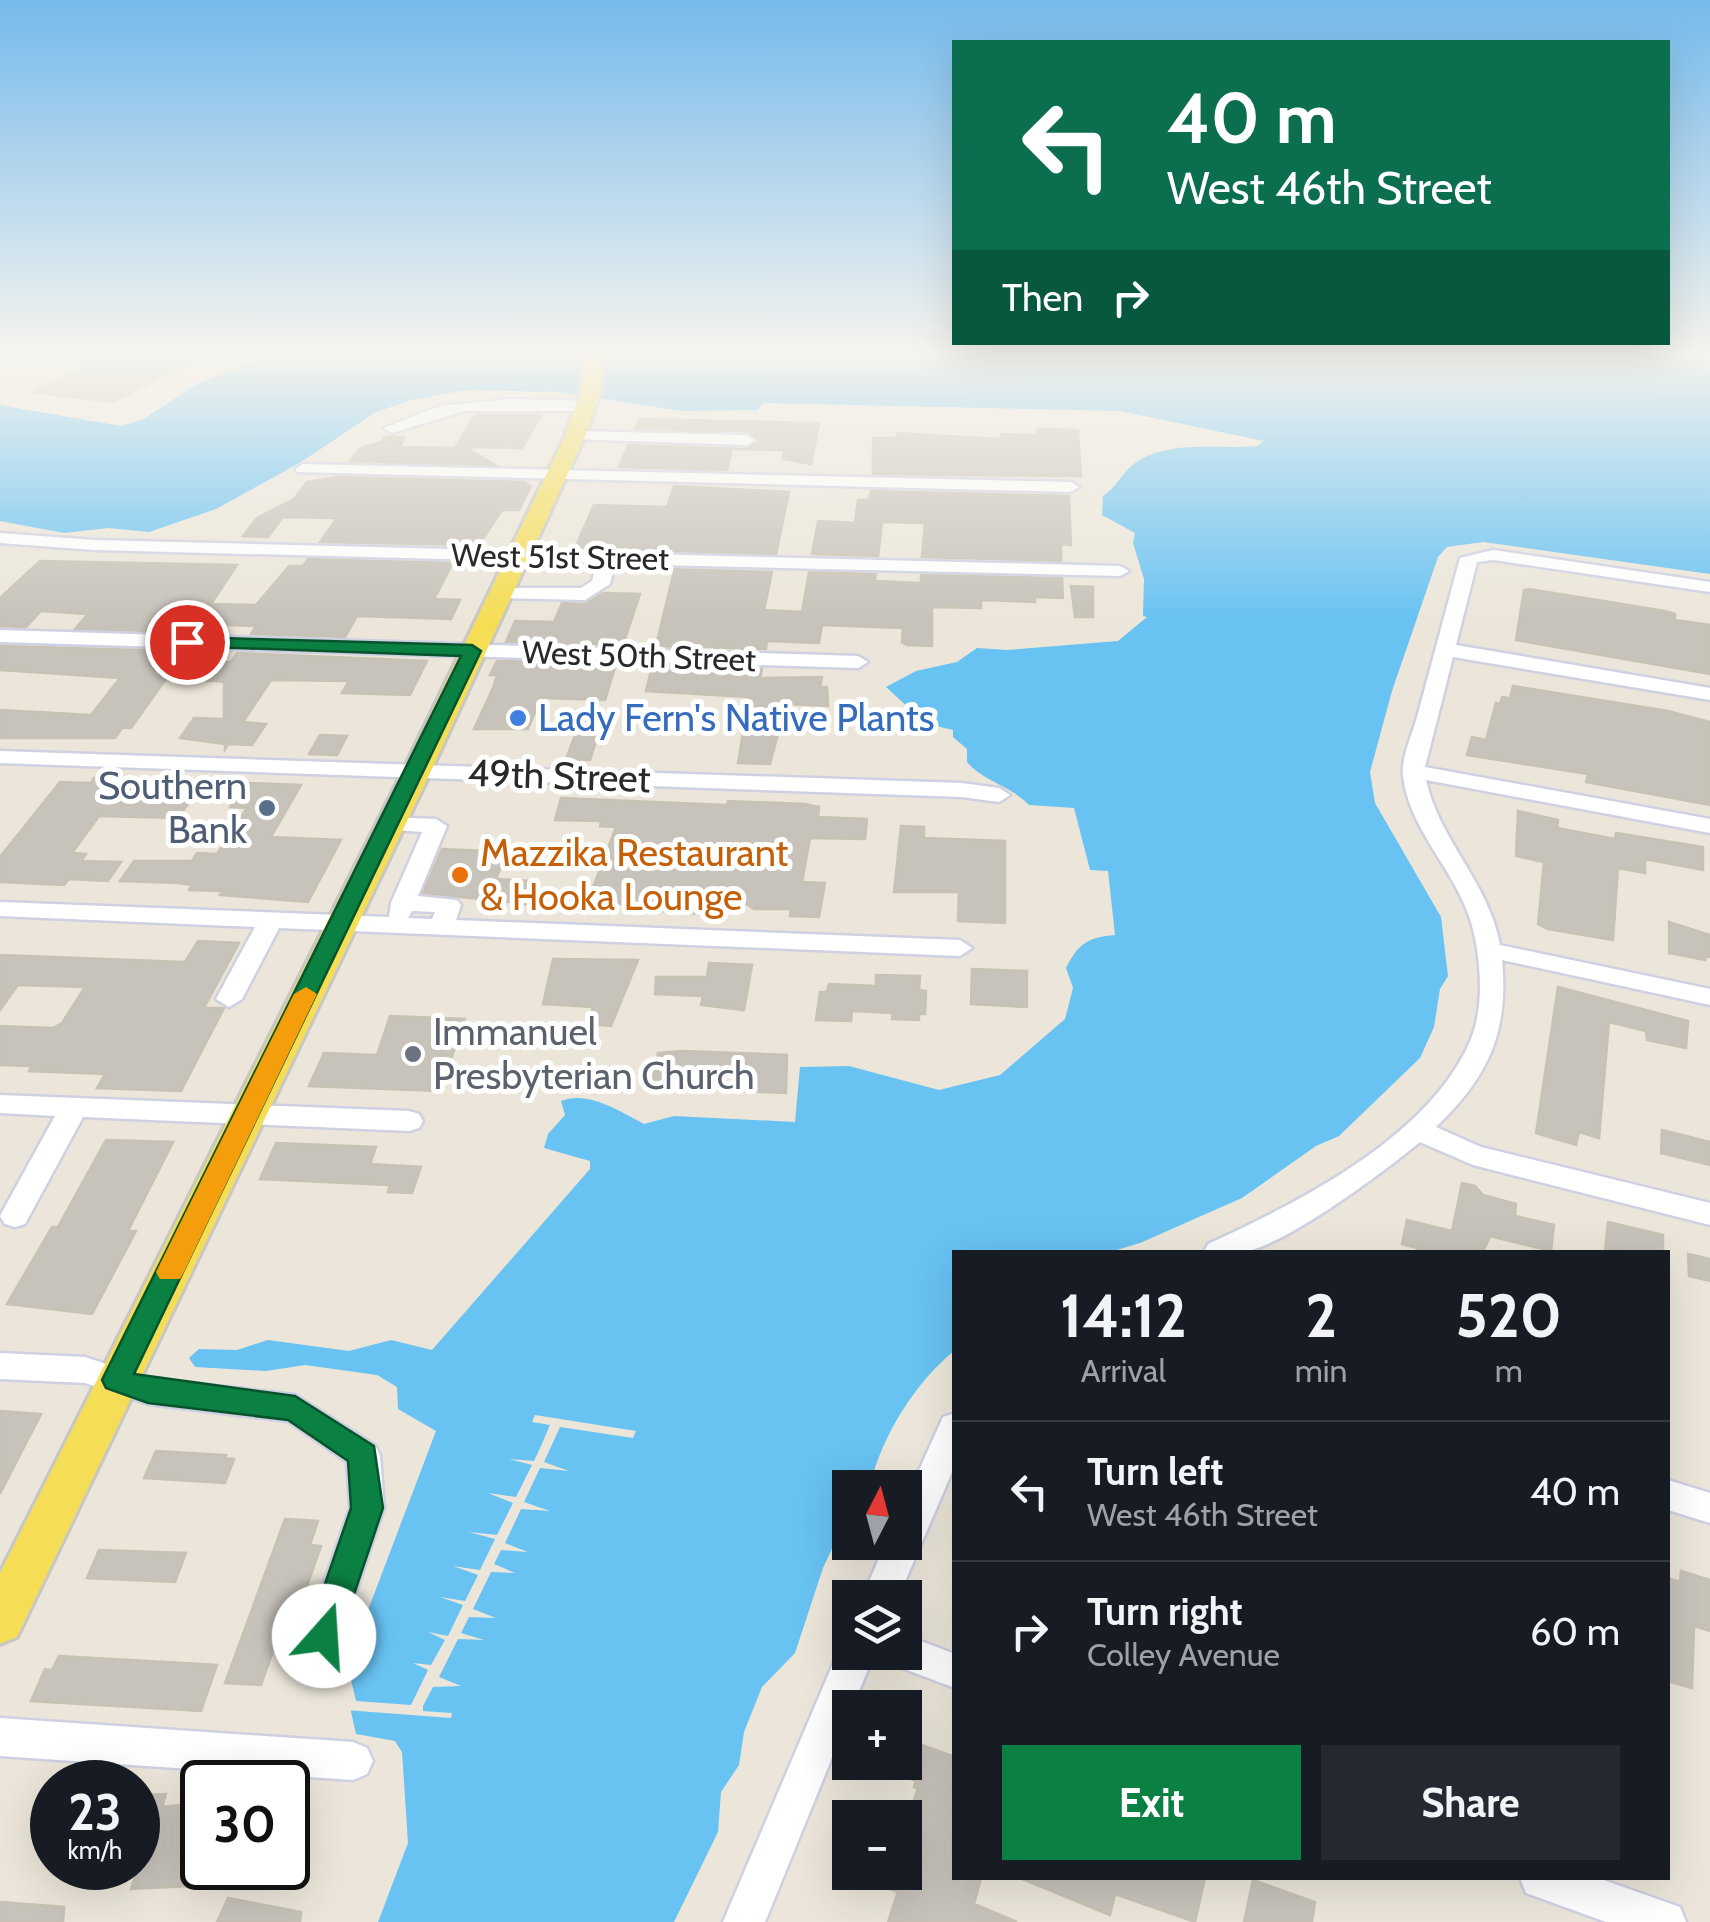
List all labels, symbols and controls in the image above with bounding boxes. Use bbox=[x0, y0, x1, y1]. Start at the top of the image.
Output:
text: 40 m bbox=[1167, 75, 1336, 161]
icon: left bbox=[1002, 80, 1132, 210]
text: West 46th Street bbox=[1167, 161, 1492, 215]
icon: right bbox=[1103, 270, 1158, 325]
text: Then bbox=[1002, 274, 1083, 321]
street label: West 51st Street bbox=[451, 535, 669, 578]
pin bbox=[145, 600, 230, 685]
icon: arrive bbox=[160, 615, 215, 670]
street label: West 50th Street bbox=[521, 632, 757, 679]
place label: Lady Fern's Native Plants bbox=[538, 694, 934, 741]
marker: Lady Fern's Native Plants bbox=[507, 707, 529, 729]
street label: 49th Street bbox=[467, 749, 652, 802]
place label: Southern Bank bbox=[98, 762, 247, 853]
marker: Southern Bank bbox=[256, 797, 278, 819]
place label: Mazzika Restaurant & Hooka Lounge bbox=[480, 829, 789, 920]
marker: Mazzika Restaurant & Hooka Lounge bbox=[449, 864, 471, 886]
place label: Immanuel Presbyterian Church bbox=[433, 1008, 754, 1099]
marker: Immanuel Presbyterian Church bbox=[402, 1043, 424, 1065]
text: 14:12 bbox=[1060, 1279, 1187, 1352]
text: 2 bbox=[1305, 1279, 1337, 1352]
text: 520 bbox=[1456, 1279, 1562, 1352]
text: Arrival bbox=[1081, 1351, 1166, 1390]
text: min bbox=[1295, 1351, 1348, 1390]
text: m bbox=[1495, 1351, 1523, 1390]
text: Turn left bbox=[1087, 1448, 1223, 1495]
icon: left bbox=[1002, 1464, 1057, 1519]
text: 40 m bbox=[1530, 1468, 1620, 1515]
north arrow bbox=[832, 1470, 922, 1560]
map controls bbox=[832, 1470, 922, 1890]
text: West 46th Street bbox=[1087, 1495, 1318, 1534]
button: layers bbox=[832, 1580, 922, 1670]
position arrow bbox=[272, 1584, 376, 1688]
text: Turn right bbox=[1087, 1588, 1243, 1635]
icon: right bbox=[1002, 1604, 1057, 1659]
text: 60 m bbox=[1530, 1608, 1620, 1655]
text: Colley Avenue bbox=[1087, 1635, 1280, 1674]
button: + bbox=[832, 1690, 922, 1780]
button: Exit bbox=[1002, 1745, 1301, 1860]
button: Share bbox=[1321, 1745, 1620, 1860]
speed limit sign: 30 bbox=[180, 1760, 310, 1890]
text: 23 bbox=[68, 1782, 122, 1843]
button: − bbox=[832, 1800, 922, 1890]
text: km/h bbox=[68, 1835, 122, 1865]

